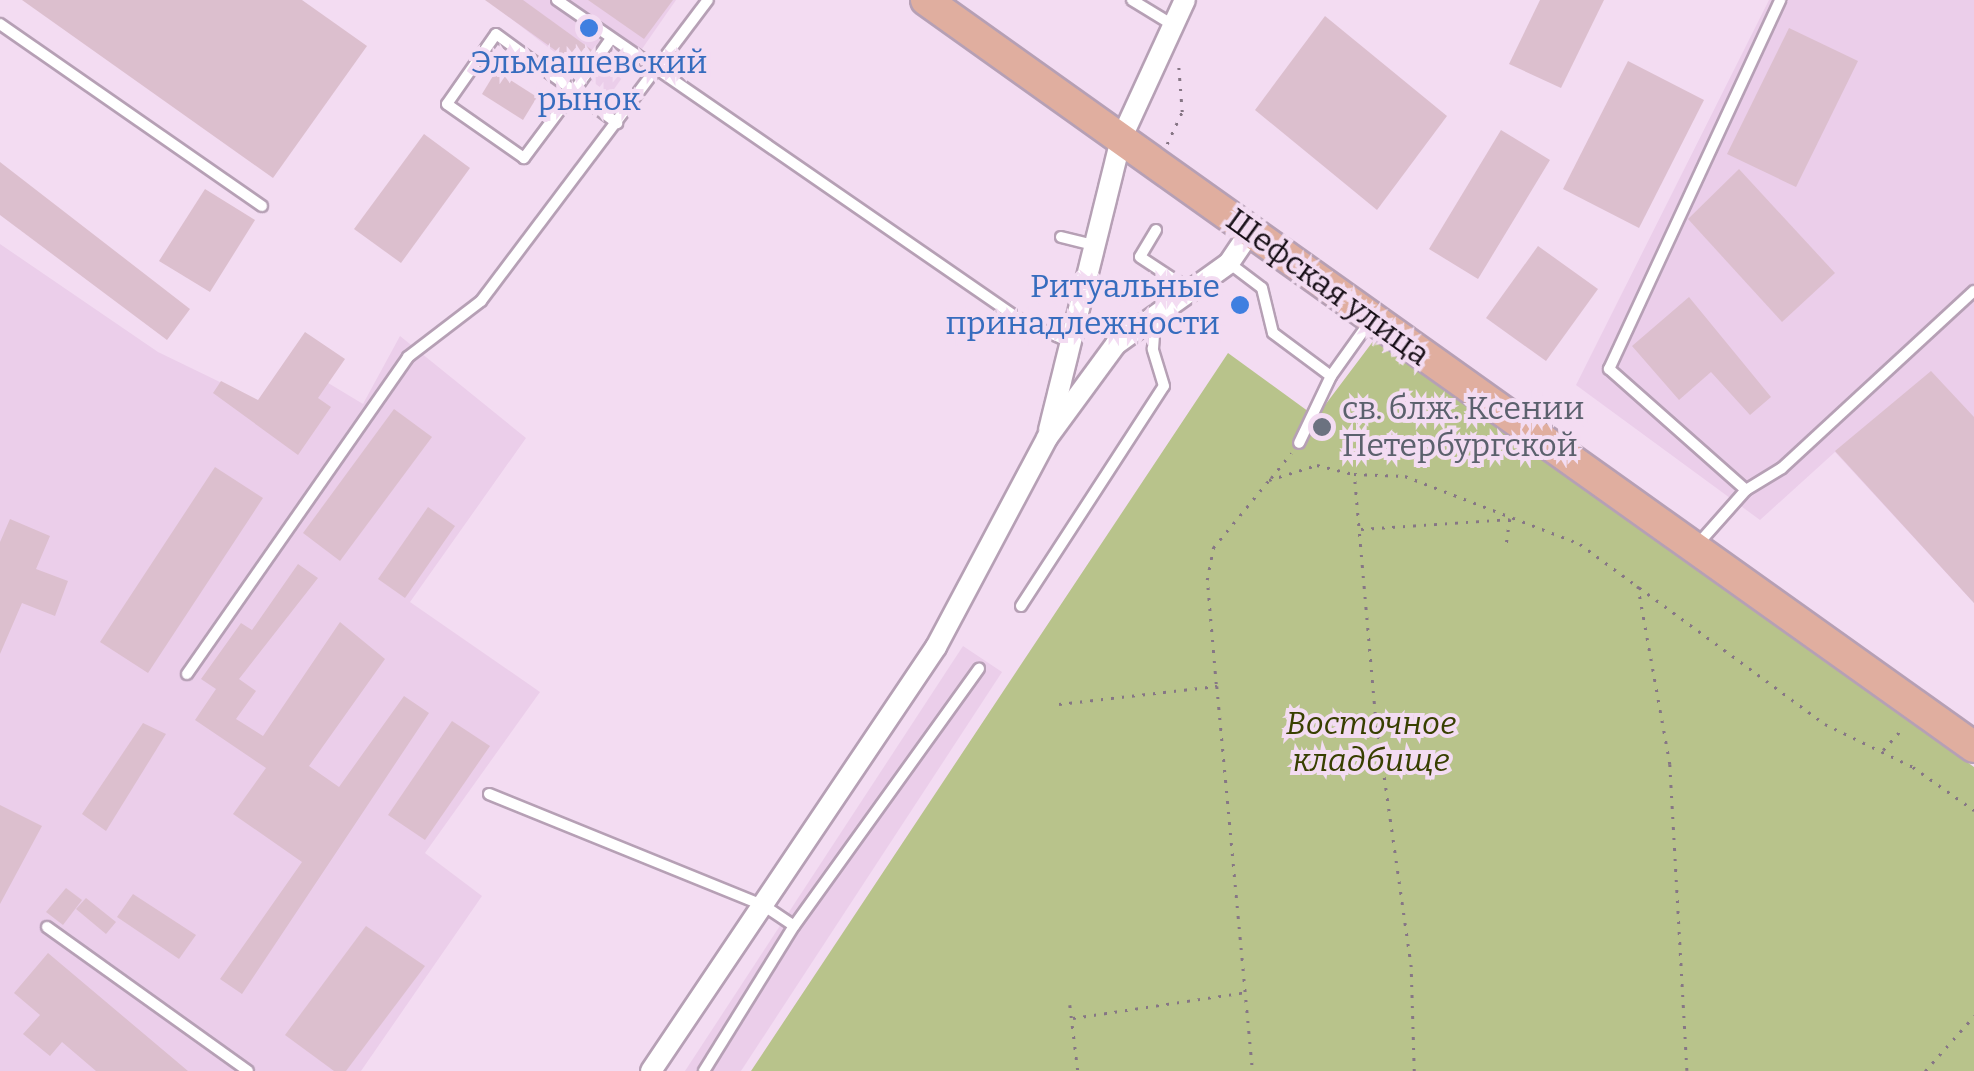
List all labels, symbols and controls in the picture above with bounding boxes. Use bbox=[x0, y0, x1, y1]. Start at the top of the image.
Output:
marker: Эльмашевский рынок bbox=[578, 17, 600, 39]
place label: Эльмашевский рынок bbox=[470, 44, 708, 119]
street label: Шефская улица bbox=[1219, 200, 1437, 374]
place label: Ритуальные принадлежности bbox=[946, 268, 1220, 343]
marker: Ритуальные принадлежности bbox=[1229, 294, 1251, 316]
place label: св. блж. Ксении Петербургской bbox=[1342, 390, 1584, 465]
marker: св. блж. Ксении Петербургской bbox=[1311, 416, 1333, 438]
park label: Восточное кладбище bbox=[1286, 705, 1456, 780]

